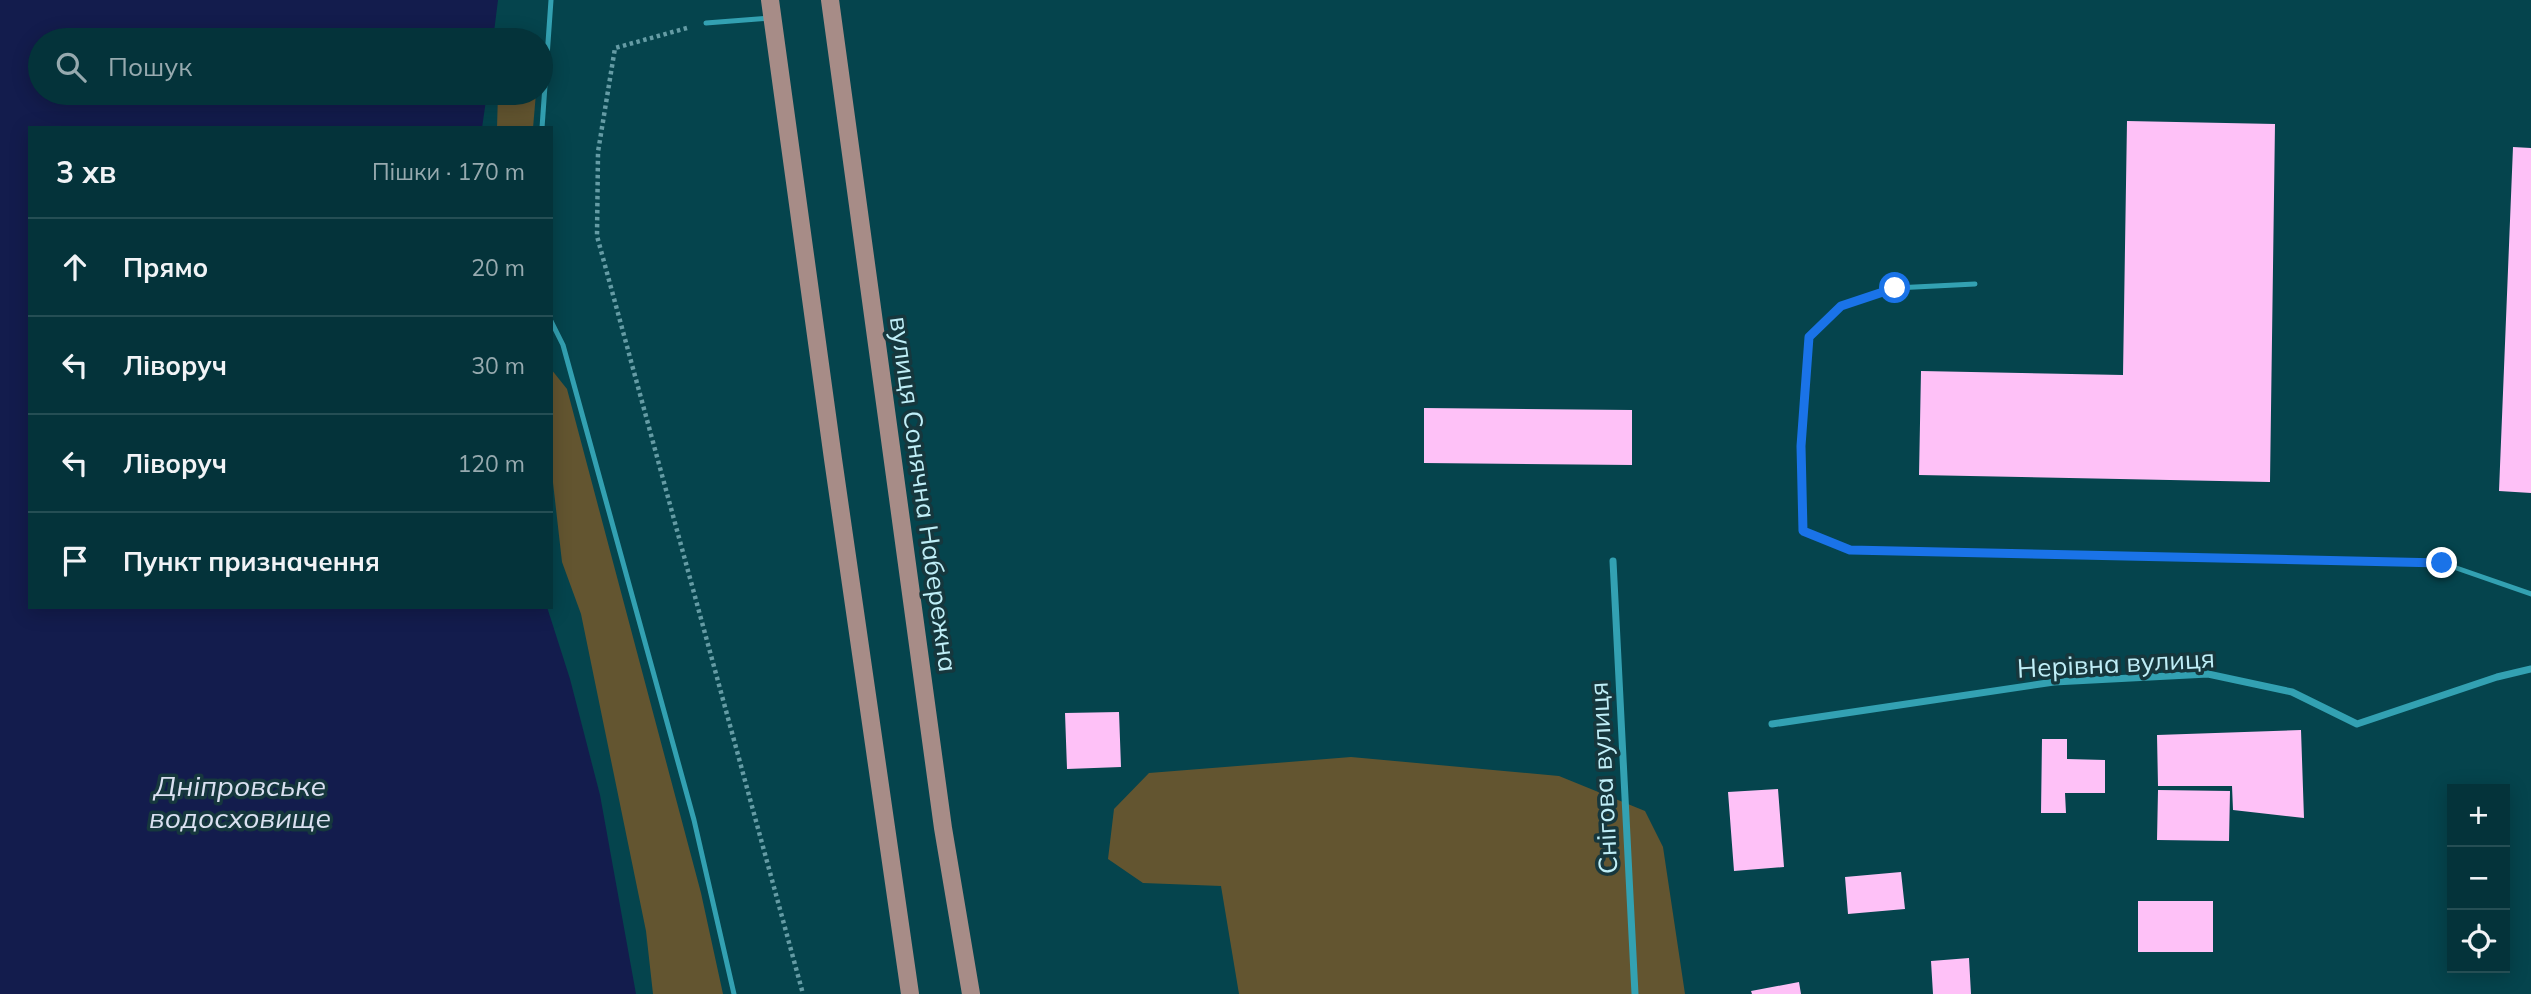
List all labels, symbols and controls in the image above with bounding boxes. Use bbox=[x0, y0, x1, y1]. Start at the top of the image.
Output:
search box bbox=[28, 28, 553, 105]
icon: search bbox=[52, 48, 90, 86]
text: Пошук bbox=[108, 50, 192, 83]
text: 3 хв bbox=[56, 153, 116, 191]
text: Пішки · 170 m bbox=[372, 157, 525, 186]
icon: ahead bbox=[56, 248, 94, 286]
text: Прямо bbox=[123, 251, 208, 284]
text: 20 m bbox=[471, 253, 525, 282]
route start bbox=[1879, 272, 1910, 303]
street label: вулиця Сонячна Набережна bbox=[883, 314, 965, 674]
icon: left bbox=[56, 346, 94, 384]
text: Ліворуч bbox=[123, 349, 227, 382]
text: 30 m bbox=[471, 351, 525, 380]
icon: left bbox=[56, 444, 94, 482]
text: Ліворуч bbox=[123, 447, 227, 480]
text: 120 m bbox=[457, 449, 525, 478]
icon: arrive bbox=[56, 542, 94, 580]
text: Пункт призначення bbox=[123, 545, 380, 578]
route end bbox=[2426, 547, 2457, 578]
street label: Нерівна вулиця bbox=[2016, 641, 2216, 685]
street label: Снігова вулиця bbox=[1581, 681, 1625, 875]
water label: Дніпровське водосховище bbox=[149, 768, 331, 835]
map controls bbox=[2447, 784, 2510, 973]
button: + bbox=[2447, 784, 2510, 847]
button: − bbox=[2447, 847, 2510, 910]
button: locate bbox=[2447, 910, 2510, 973]

